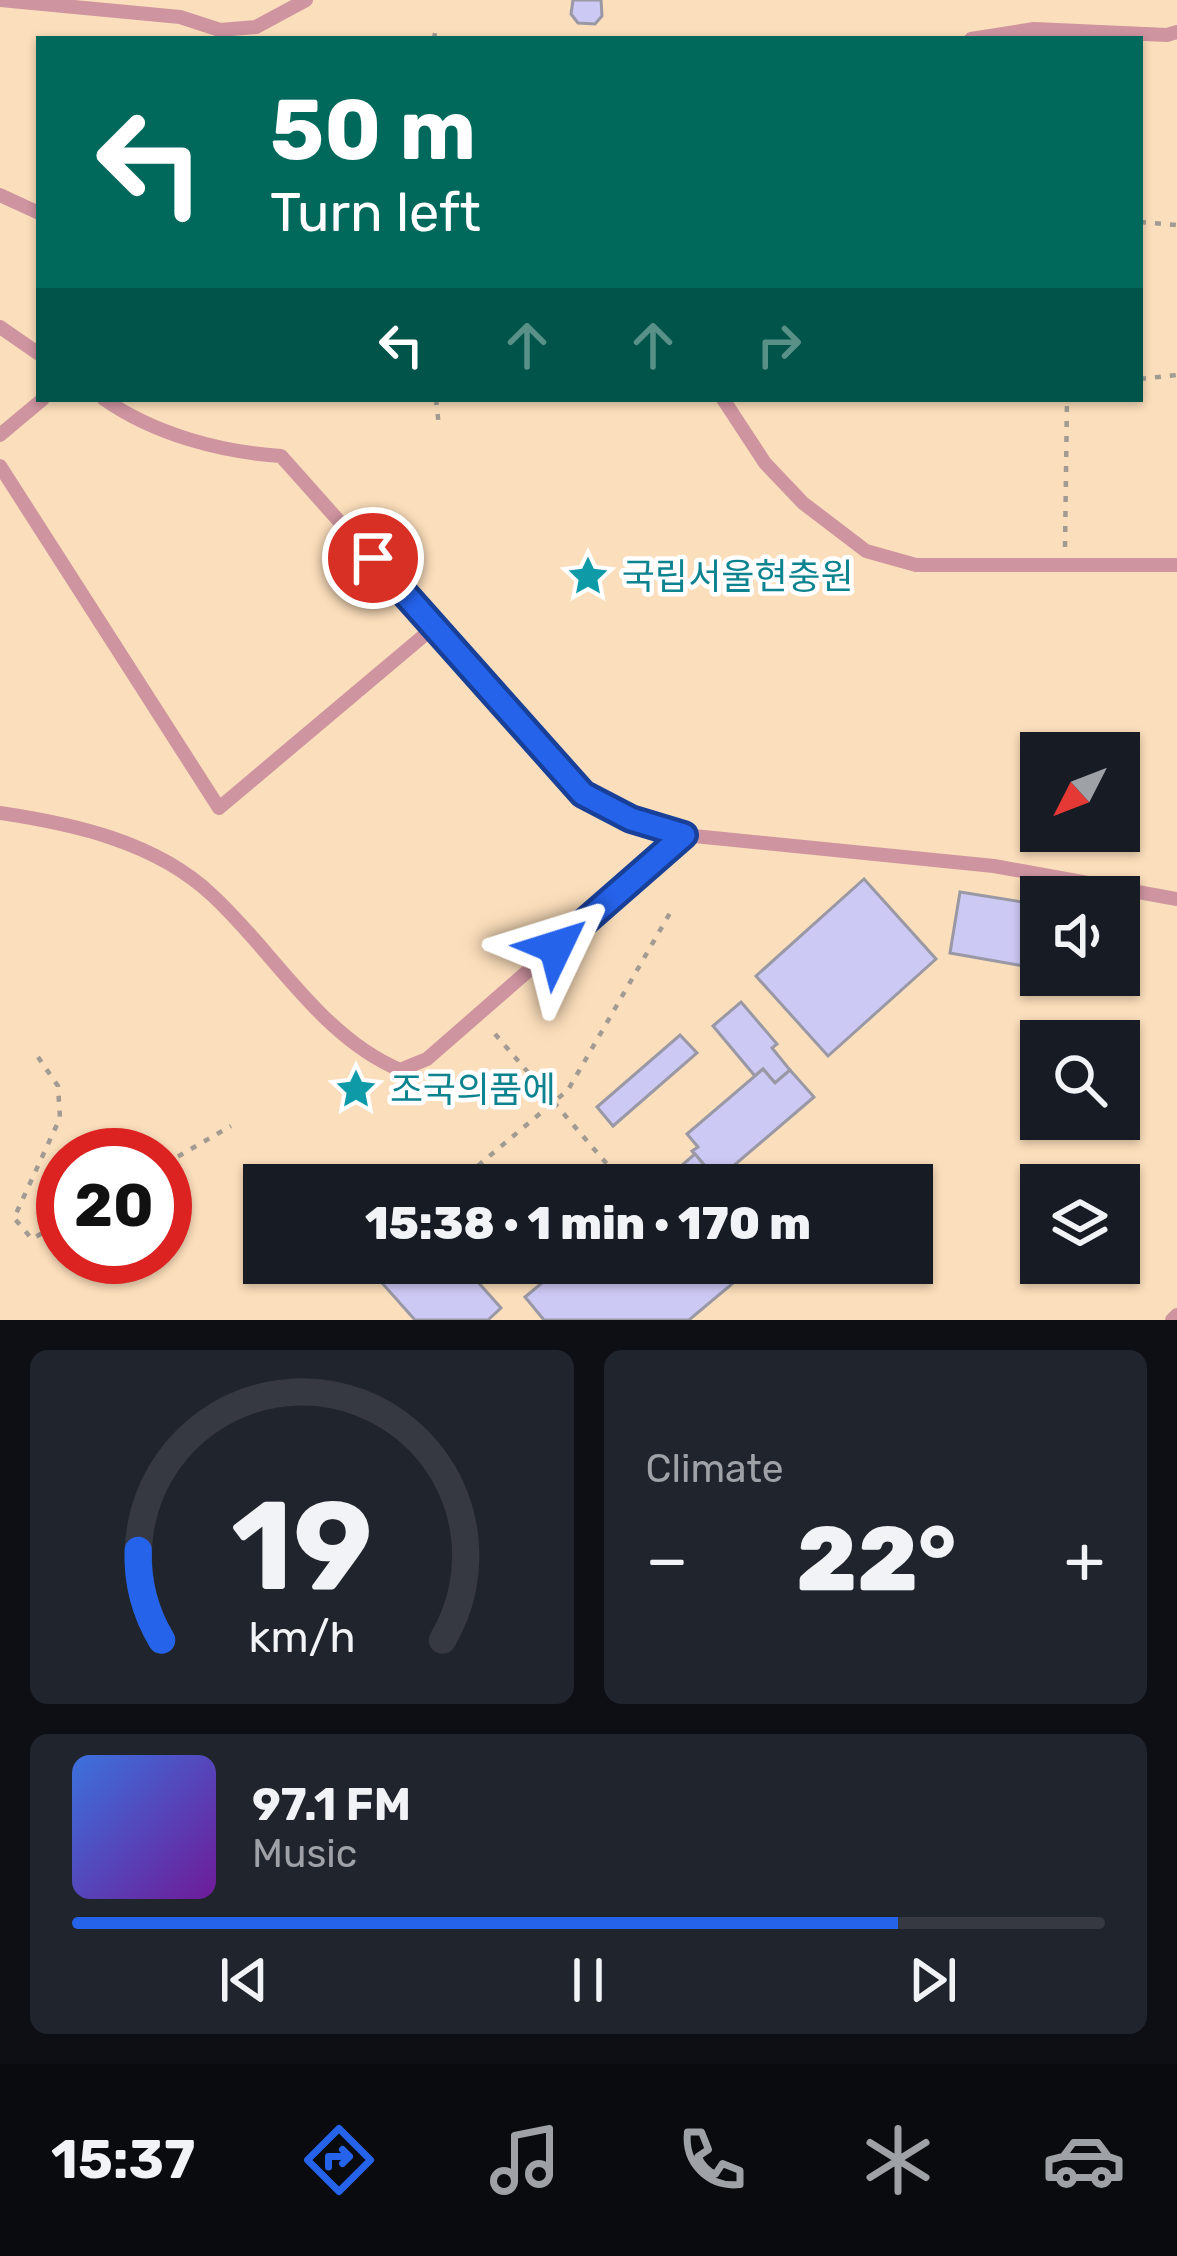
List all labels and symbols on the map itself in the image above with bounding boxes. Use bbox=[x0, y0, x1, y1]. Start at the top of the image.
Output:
pin bbox=[322, 507, 424, 609]
place icon: 국립서울현충원 bbox=[565, 553, 611, 599]
place label: 국립서울현충원 bbox=[622, 555, 854, 598]
north arrow bbox=[1020, 732, 1140, 852]
position arrow bbox=[493, 884, 619, 1010]
place icon: 조국의품에 bbox=[333, 1066, 379, 1112]
place label: 조국의품에 bbox=[390, 1068, 556, 1111]
speed limit sign: 20 bbox=[36, 1128, 192, 1284]

